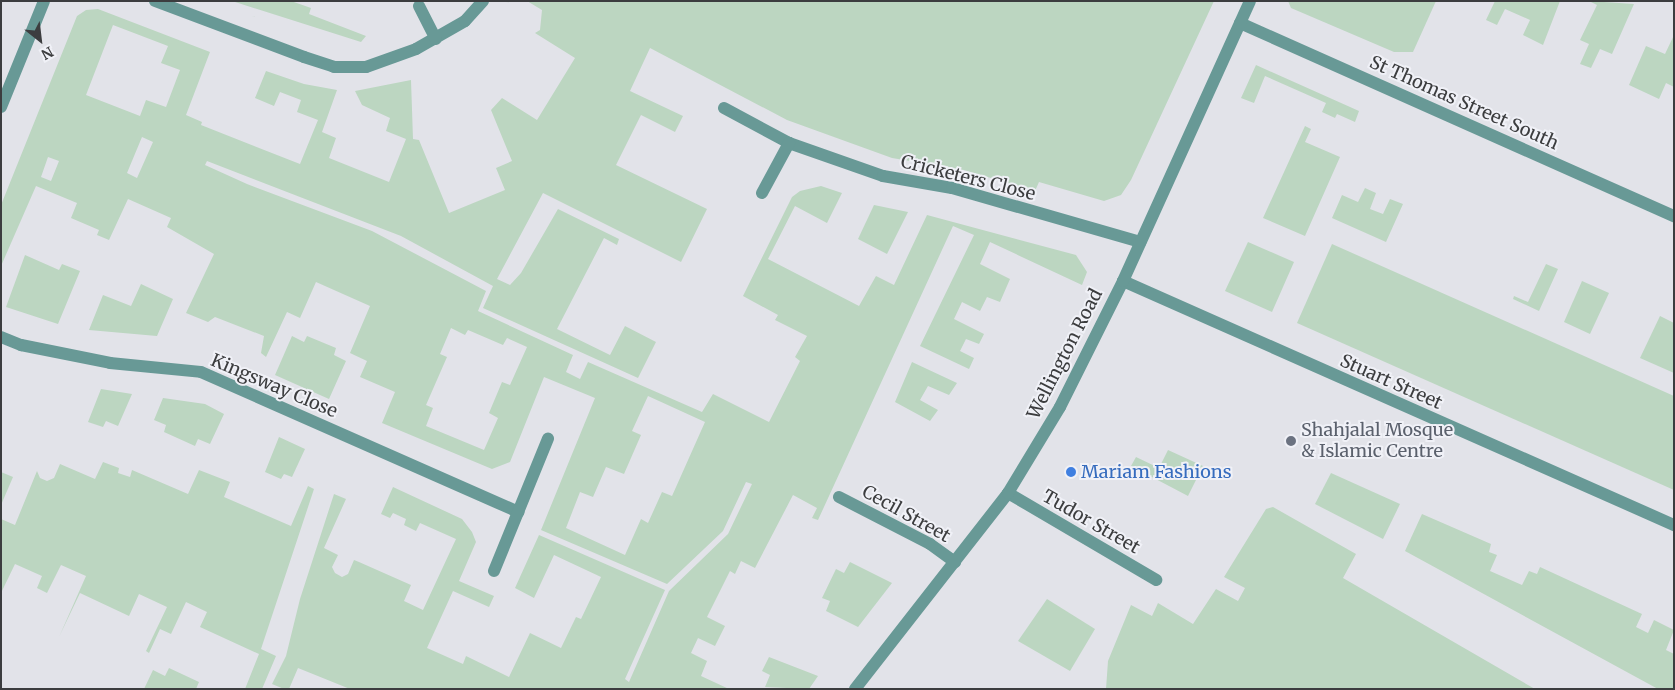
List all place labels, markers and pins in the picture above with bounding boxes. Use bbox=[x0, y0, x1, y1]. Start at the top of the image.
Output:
place label: Shahjalal Mosque & Islamic Centre bbox=[1301, 420, 1453, 462]
marker: Shahjalal Mosque & Islamic Centre bbox=[1285, 435, 1297, 447]
place label: Mariam Fashions bbox=[1081, 461, 1232, 483]
marker: Mariam Fashions bbox=[1065, 466, 1077, 478]

